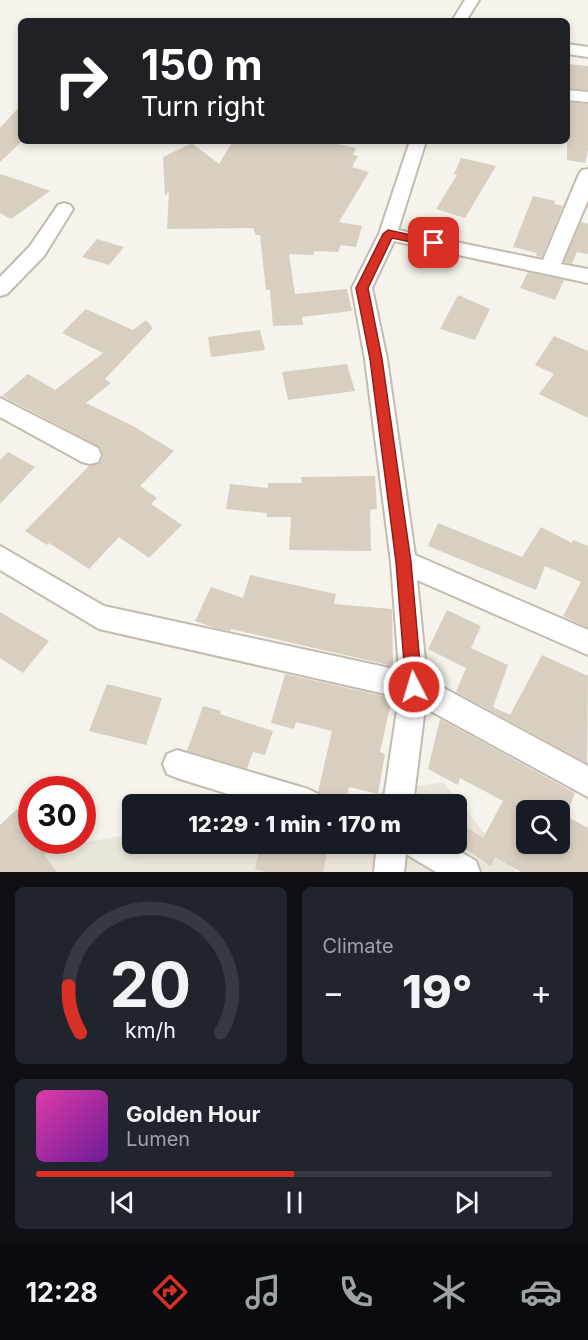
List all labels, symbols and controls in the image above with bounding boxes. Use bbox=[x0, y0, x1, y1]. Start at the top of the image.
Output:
text: 150 m bbox=[141, 39, 263, 90]
icon: right bbox=[42, 42, 120, 120]
text: Turn right bbox=[141, 90, 265, 123]
pin bbox=[408, 217, 459, 268]
icon: arrive bbox=[417, 226, 450, 259]
position arrow bbox=[382, 655, 446, 719]
speed limit sign: 30 bbox=[18, 776, 96, 854]
map controls bbox=[516, 800, 570, 854]
button: search bbox=[516, 800, 570, 854]
text: 12:29 · 1 min · 170 m bbox=[188, 811, 401, 837]
text: Climate bbox=[323, 934, 394, 958]
text: 20 bbox=[110, 947, 191, 1022]
text: 19° bbox=[402, 964, 472, 1019]
text: − bbox=[323, 972, 344, 1012]
text: + bbox=[530, 972, 552, 1012]
text: km/h bbox=[125, 1017, 176, 1043]
text: Golden Hour bbox=[126, 1101, 260, 1127]
text: Lumen bbox=[126, 1127, 190, 1151]
icon: previous bbox=[106, 1186, 139, 1219]
icon: pause bbox=[278, 1186, 311, 1219]
icon: next bbox=[450, 1186, 483, 1219]
icon: directions bbox=[149, 1271, 191, 1313]
icon: music bbox=[242, 1271, 284, 1313]
icon: phone bbox=[335, 1271, 377, 1313]
icon: climate bbox=[428, 1271, 470, 1313]
icon: car bbox=[520, 1271, 562, 1313]
text: 12:28 bbox=[25, 1276, 98, 1309]

